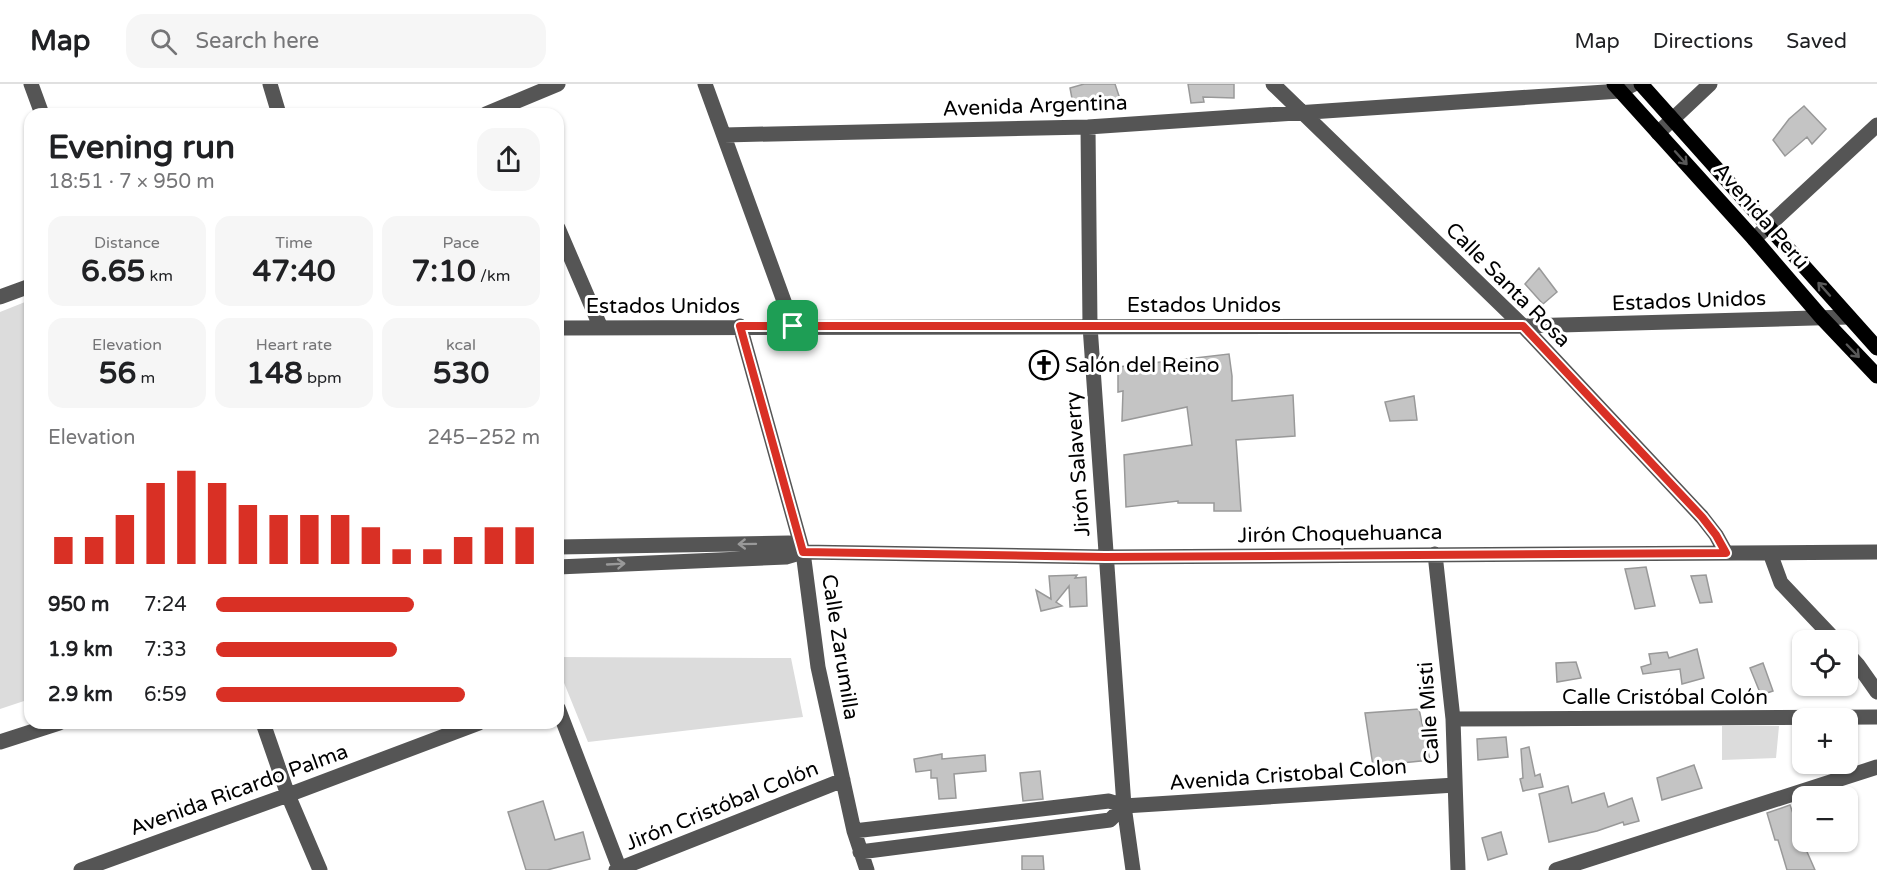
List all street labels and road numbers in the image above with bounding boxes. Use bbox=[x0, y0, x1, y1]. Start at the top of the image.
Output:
street label: Avenida Argentina bbox=[942, 90, 1128, 122]
street label: Avenida Perú bbox=[1708, 158, 1814, 274]
street label: Calle Santa Rosa bbox=[1440, 217, 1576, 353]
street label: Estados Unidos bbox=[1611, 286, 1767, 316]
street label: Estados Unidos bbox=[1127, 293, 1281, 318]
street label: Estados Unidos bbox=[586, 294, 740, 319]
street label: Jirón Salaverry bbox=[1060, 391, 1096, 537]
street label: Jirón Choquehuanca bbox=[1237, 520, 1443, 548]
street label: Calle Zarumilla bbox=[816, 572, 864, 722]
street label: Calle Misti bbox=[1413, 661, 1445, 765]
street label: Calle Cristóbal Colón bbox=[1562, 685, 1768, 710]
street label: Avenida Ricardo Palma bbox=[126, 739, 352, 841]
street label: Avenida Cristobal Colon bbox=[1168, 754, 1408, 796]
street label: Jirón Cristóbal Colón bbox=[622, 756, 822, 856]

